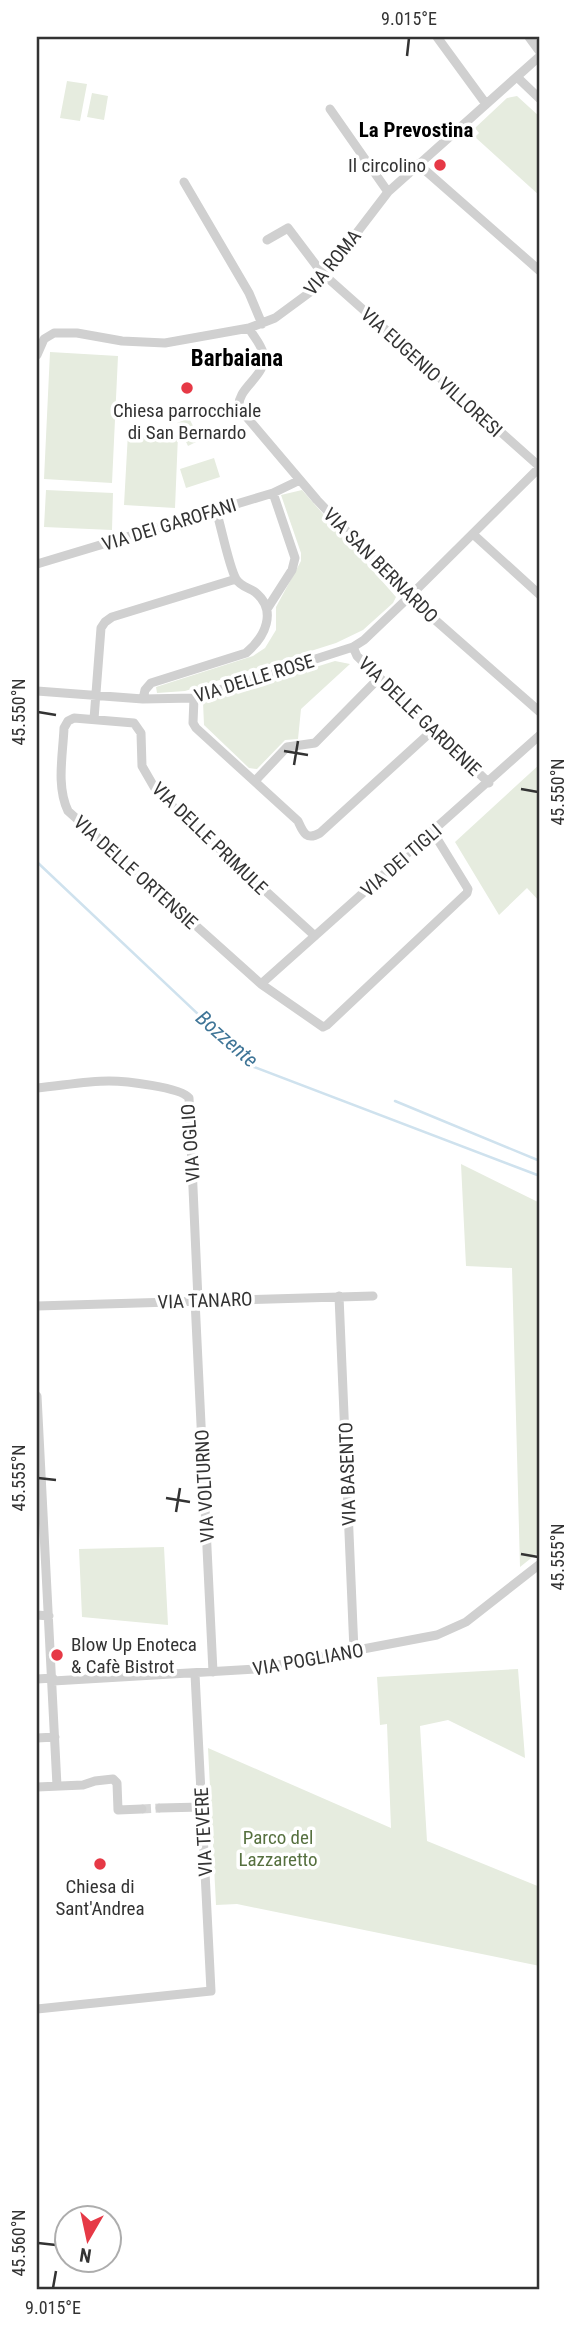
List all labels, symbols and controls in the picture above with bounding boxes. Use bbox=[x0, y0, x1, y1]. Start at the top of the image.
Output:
text: 9.015°E bbox=[381, 8, 437, 29]
district label: La Prevostina bbox=[359, 118, 473, 142]
place label: Il circolino bbox=[348, 154, 426, 177]
marker: Il circolino bbox=[432, 157, 448, 173]
street label: VIA ROMA bbox=[299, 225, 366, 300]
street label: VIA EUGENIO VILLORESI bbox=[356, 303, 507, 442]
district label: Barbaiana bbox=[191, 345, 283, 372]
marker: Chiesa parrocchiale di San Bernardo bbox=[179, 380, 195, 396]
place label: Chiesa parrocchiale di San Bernardo bbox=[113, 399, 261, 444]
street label: VIA DEI GAROFANI bbox=[99, 493, 239, 556]
street label: VIA SAN BERNARDO bbox=[318, 503, 443, 628]
street label: VIA DELLE ROSE bbox=[192, 649, 317, 708]
street label: VIA DELLE GARDENIE bbox=[354, 652, 486, 781]
text: 45.550°N bbox=[8, 678, 29, 746]
text: 45.550°N bbox=[547, 758, 568, 826]
street label: VIA DELLE PRIMULE bbox=[147, 777, 272, 899]
street label: VIA DELLE ORTENSIE bbox=[69, 811, 202, 934]
street label: VIA DEI TIGLI bbox=[356, 819, 446, 902]
water label: Bozzente bbox=[191, 1006, 263, 1072]
street label: VIA OGLIO bbox=[176, 1103, 205, 1183]
street label: VIA TANARO bbox=[157, 1287, 253, 1314]
street label: VIA BASENTO bbox=[334, 1422, 361, 1526]
street label: VIA VOLTURNO bbox=[190, 1429, 219, 1543]
text: 45.555°N bbox=[8, 1444, 29, 1512]
text: 45.555°N bbox=[547, 1523, 568, 1591]
place label: Blow Up Enoteca & Cafè Bistrot bbox=[71, 1633, 197, 1678]
street label: VIA POGLIANO bbox=[251, 1638, 365, 1681]
marker: Blow Up Enoteca & Cafè Bistrot bbox=[49, 1647, 65, 1663]
street label: VIA TEVERE bbox=[190, 1787, 217, 1877]
park label: Parco del Lazzaretto bbox=[238, 1826, 318, 1871]
marker: Chiesa di Sant'Andrea bbox=[92, 1856, 108, 1872]
place label: Chiesa di Sant'Andrea bbox=[55, 1875, 145, 1920]
north arrow bbox=[52, 2204, 122, 2274]
text: 45.560°N bbox=[8, 2209, 29, 2277]
text: N bbox=[78, 2243, 93, 2268]
text: 9.015°E bbox=[25, 2297, 81, 2318]

